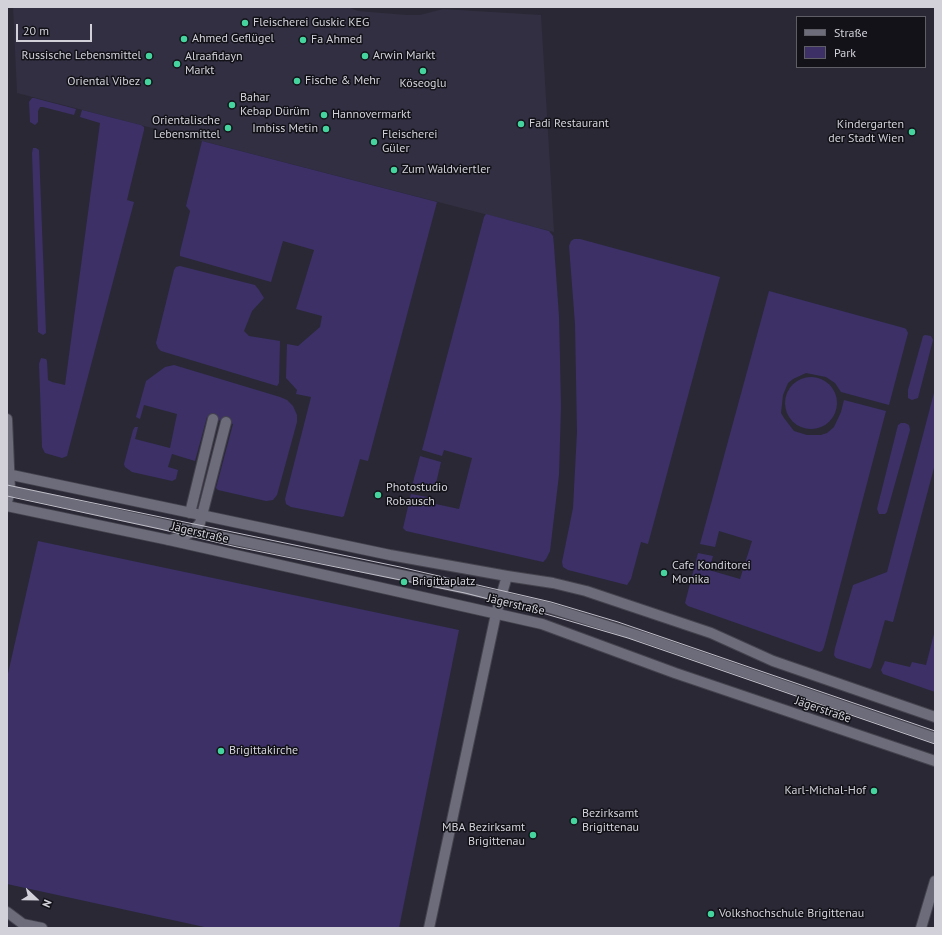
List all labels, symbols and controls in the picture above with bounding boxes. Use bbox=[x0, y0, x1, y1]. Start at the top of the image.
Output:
scale bar bbox=[18, 16, 94, 42]
place label: Fleischerei Guskic KEG bbox=[253, 16, 369, 30]
legend bbox=[796, 16, 926, 68]
marker: Fleischerei Guskic KEG bbox=[240, 18, 250, 28]
text: 20 m bbox=[23, 23, 49, 38]
text: Straße bbox=[834, 25, 868, 40]
place label: Ahmed Geflügel bbox=[192, 32, 274, 46]
place label: Fa Ahmed bbox=[311, 33, 362, 47]
marker: Ahmed Geflügel bbox=[179, 34, 189, 44]
marker: Fa Ahmed bbox=[298, 35, 308, 45]
text: Park bbox=[834, 45, 856, 60]
place label: Russische Lebensmittel bbox=[22, 49, 141, 63]
place label: Arwin Markt bbox=[373, 49, 435, 63]
place label: Alraafidayn Markt bbox=[185, 50, 243, 78]
marker: Russische Lebensmittel bbox=[144, 51, 154, 61]
marker: Arwin Markt bbox=[360, 51, 370, 61]
marker: Alraafidayn Markt bbox=[172, 59, 182, 69]
marker: Köseoglu bbox=[418, 66, 428, 76]
place label: Fische & Mehr bbox=[305, 74, 380, 88]
place label: Oriental Vibez bbox=[67, 75, 140, 89]
marker: Fische & Mehr bbox=[292, 76, 302, 86]
marker: Oriental Vibez bbox=[143, 77, 153, 87]
place label: Köseoglu bbox=[399, 77, 447, 91]
place label: Bahar Kebap Dürüm bbox=[240, 91, 310, 119]
marker: Bahar Kebap Dürüm bbox=[227, 100, 237, 110]
place label: Hannovermarkt bbox=[332, 108, 411, 122]
marker: Hannovermarkt bbox=[319, 110, 329, 120]
place label: Orientalische Lebensmittel bbox=[152, 114, 220, 142]
place label: Fadi Restaurant bbox=[529, 117, 609, 131]
place label: Kindergarten der Stadt Wien bbox=[828, 118, 904, 146]
marker: Fadi Restaurant bbox=[516, 119, 526, 129]
place label: Imbiss Metin bbox=[252, 122, 318, 136]
marker: Orientalische Lebensmittel bbox=[223, 123, 233, 133]
marker: Imbiss Metin bbox=[321, 124, 331, 134]
marker: Kindergarten der Stadt Wien bbox=[907, 127, 917, 137]
place label: Fleischerei Güler bbox=[382, 128, 438, 156]
marker: Fleischerei Güler bbox=[369, 137, 379, 147]
place label: Zum Waldviertler bbox=[402, 163, 490, 177]
marker: Zum Waldviertler bbox=[389, 165, 399, 175]
place label: Photostudio Robausch bbox=[386, 481, 448, 509]
marker: Photostudio Robausch bbox=[373, 490, 383, 500]
street label: Jägerstraße bbox=[170, 519, 230, 547]
place label: Cafe Konditorei Monika bbox=[672, 559, 751, 587]
marker: Cafe Konditorei Monika bbox=[659, 568, 669, 578]
place label: Brigittaplatz bbox=[412, 575, 475, 589]
marker: Brigittaplatz bbox=[399, 577, 409, 587]
street label: Jägerstraße bbox=[486, 591, 546, 619]
street label: Jägerstraße bbox=[793, 694, 853, 726]
place label: Brigittakirche bbox=[229, 744, 298, 758]
marker: Brigittakirche bbox=[216, 746, 226, 756]
place label: Karl-Michal-Hof bbox=[785, 784, 866, 798]
marker: Karl-Michal-Hof bbox=[869, 786, 879, 796]
place label: Bezirksamt Brigittenau bbox=[582, 807, 639, 835]
marker: Bezirksamt Brigittenau bbox=[569, 816, 579, 826]
place label: MBA Bezirksamt Brigittenau bbox=[442, 821, 525, 849]
marker: MBA Bezirksamt Brigittenau bbox=[528, 830, 538, 840]
north arrow bbox=[16, 879, 56, 919]
text: N bbox=[39, 898, 55, 909]
place label: Volkshochschule Brigittenau bbox=[719, 907, 864, 921]
marker: Volkshochschule Brigittenau bbox=[706, 909, 716, 919]

